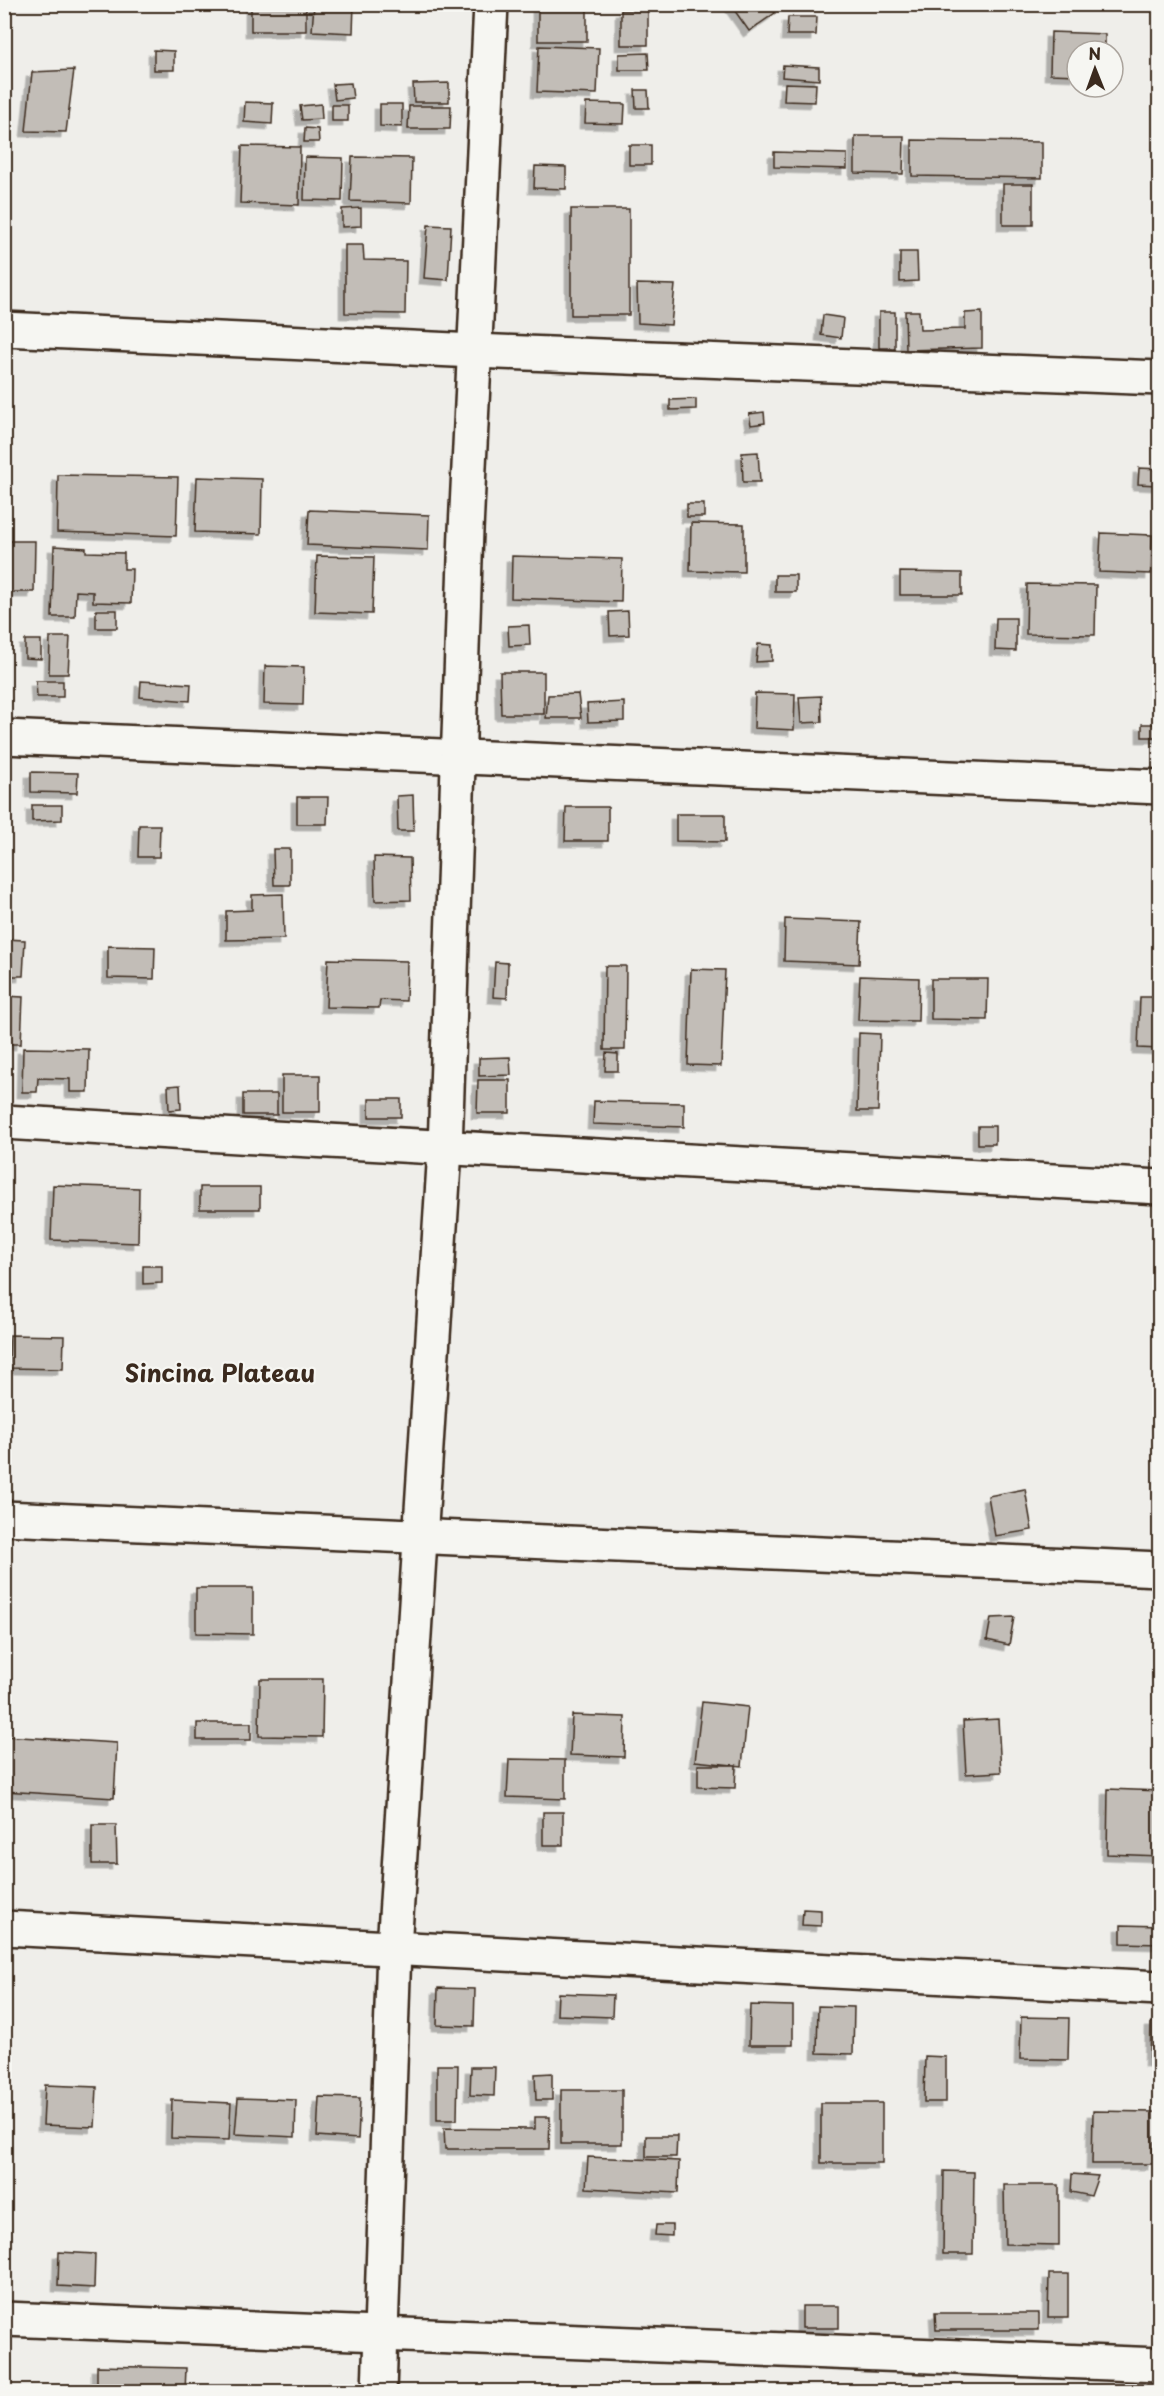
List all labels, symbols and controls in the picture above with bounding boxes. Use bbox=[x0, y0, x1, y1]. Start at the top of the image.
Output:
north arrow bbox=[1065, 39, 1125, 99]
text: N bbox=[1088, 41, 1101, 65]
district label: Sincina Plateau bbox=[125, 1354, 315, 1390]

